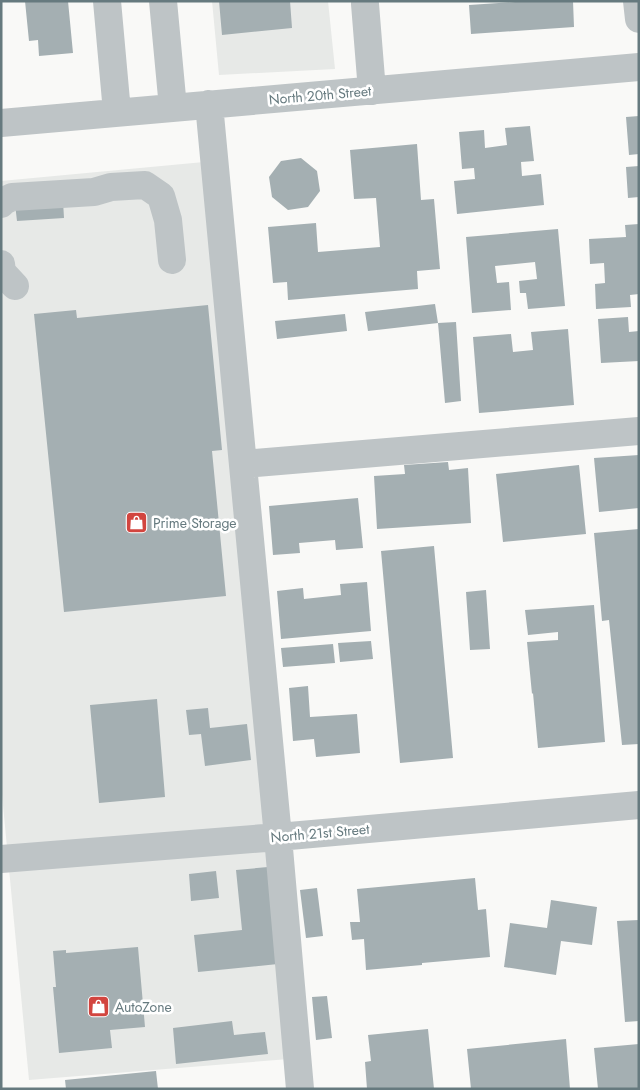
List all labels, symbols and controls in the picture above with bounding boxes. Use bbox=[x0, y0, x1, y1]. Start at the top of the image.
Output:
street label: North 20th Street bbox=[268, 80, 373, 109]
shop icon: Prime Storage bbox=[125, 511, 149, 535]
place label: Prime Storage bbox=[153, 513, 237, 533]
street label: North 21st Street bbox=[270, 819, 371, 847]
shop icon: AutoZone bbox=[87, 995, 111, 1019]
place label: AutoZone bbox=[115, 997, 172, 1017]

